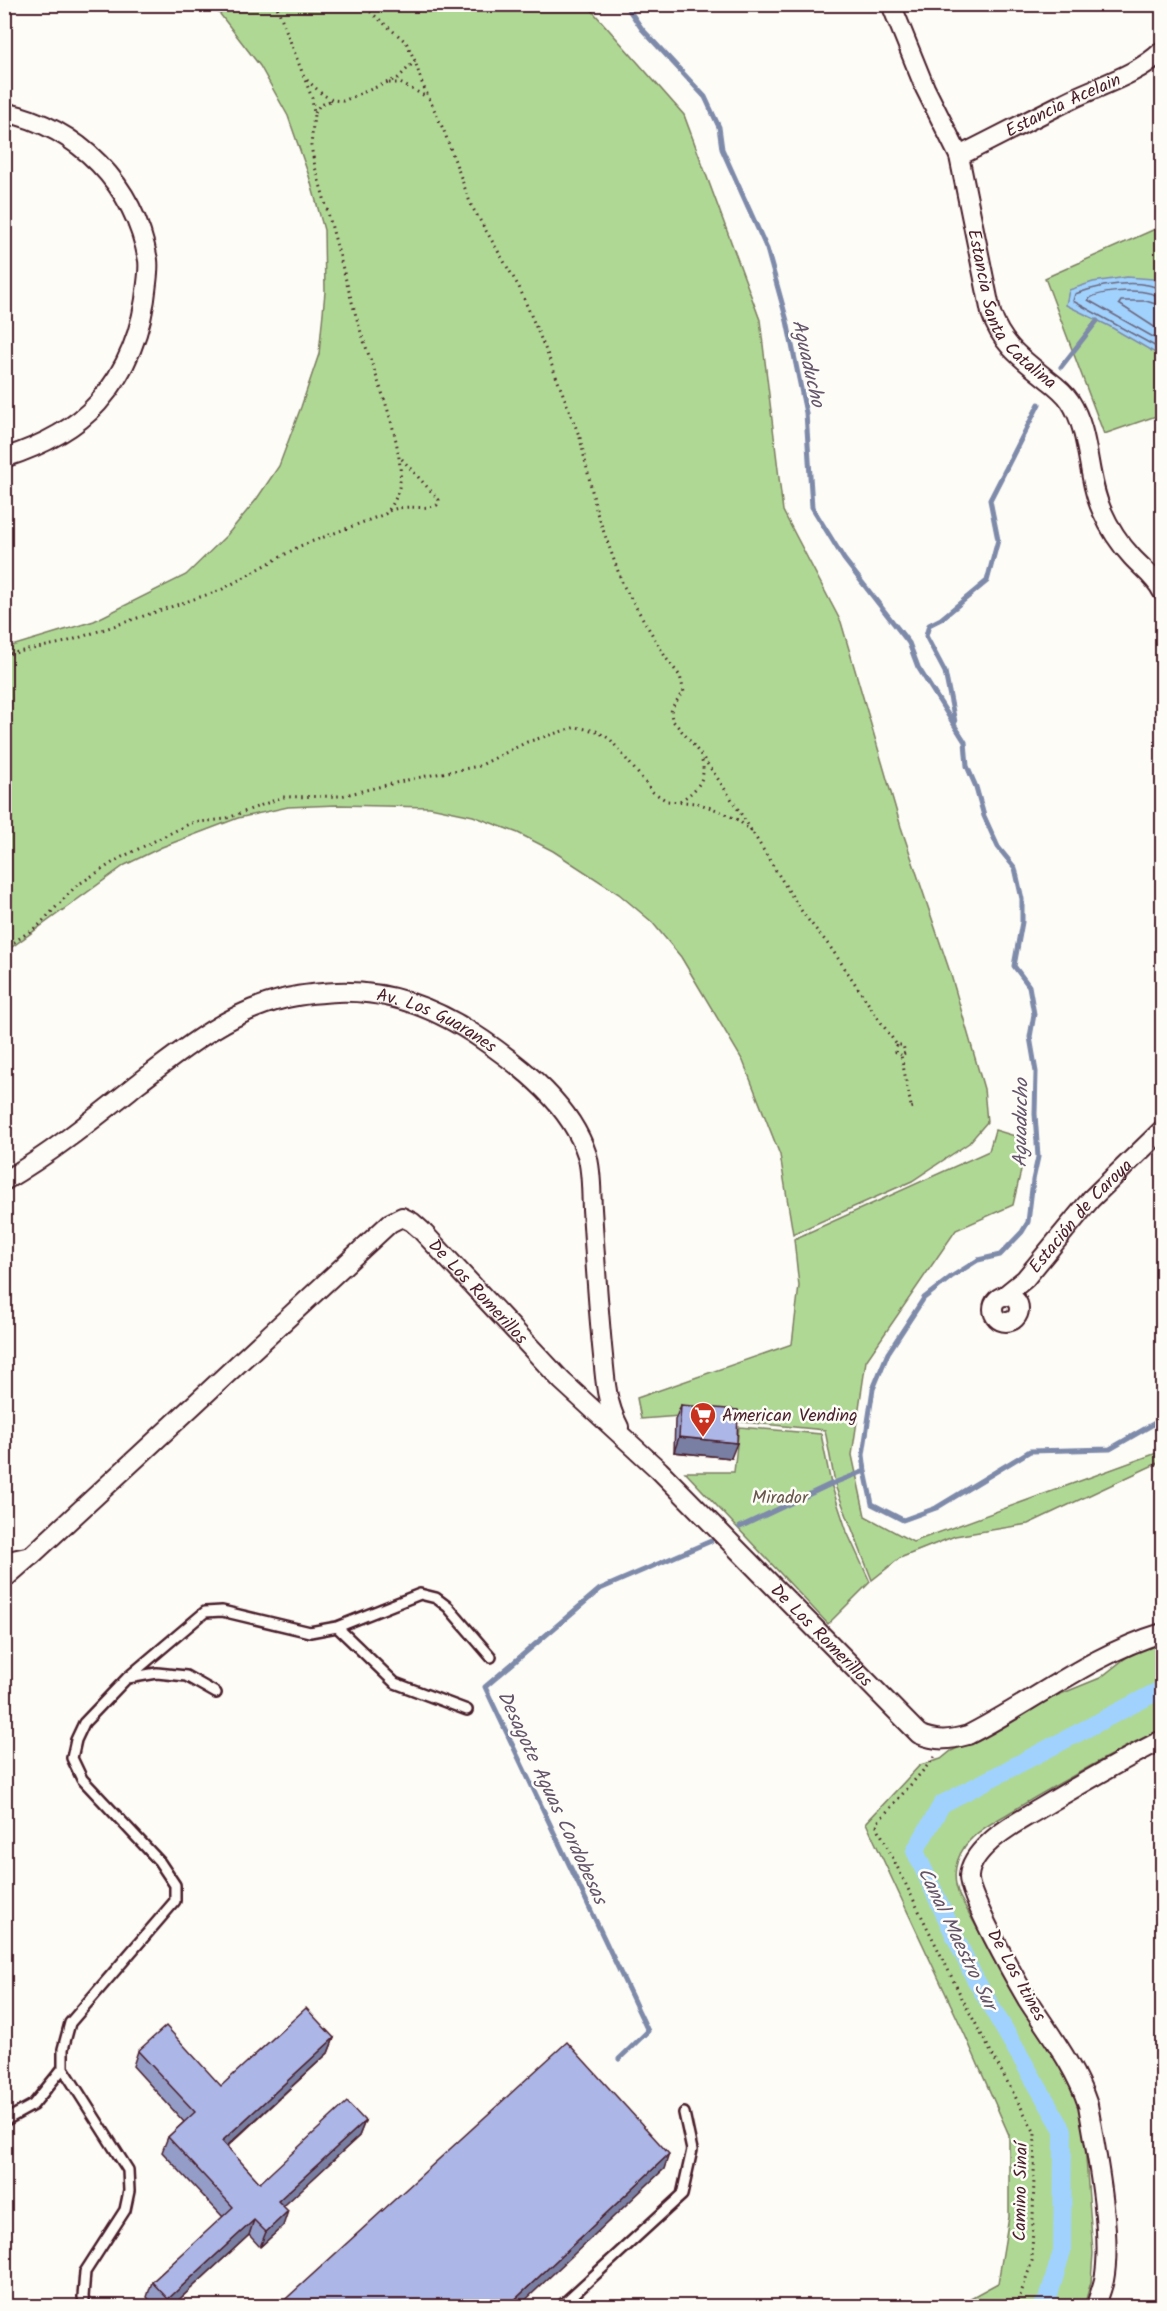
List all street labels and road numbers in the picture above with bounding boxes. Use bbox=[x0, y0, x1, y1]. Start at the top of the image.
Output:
street label: Estancia Acelain bbox=[1001, 66, 1126, 146]
street label: Estancia Santa Catalina bbox=[958, 227, 1062, 397]
street label: Av. Los Guaranes bbox=[374, 982, 503, 1062]
street label: Estación de Caroya bbox=[1022, 1153, 1140, 1281]
street label: De Los Romerillos bbox=[420, 1233, 534, 1352]
street label: De Los Romerillos bbox=[763, 1578, 879, 1695]
street label: De Los Itines bbox=[978, 1924, 1053, 2028]
street label: Camino Sinaí bbox=[1006, 2140, 1037, 2242]

